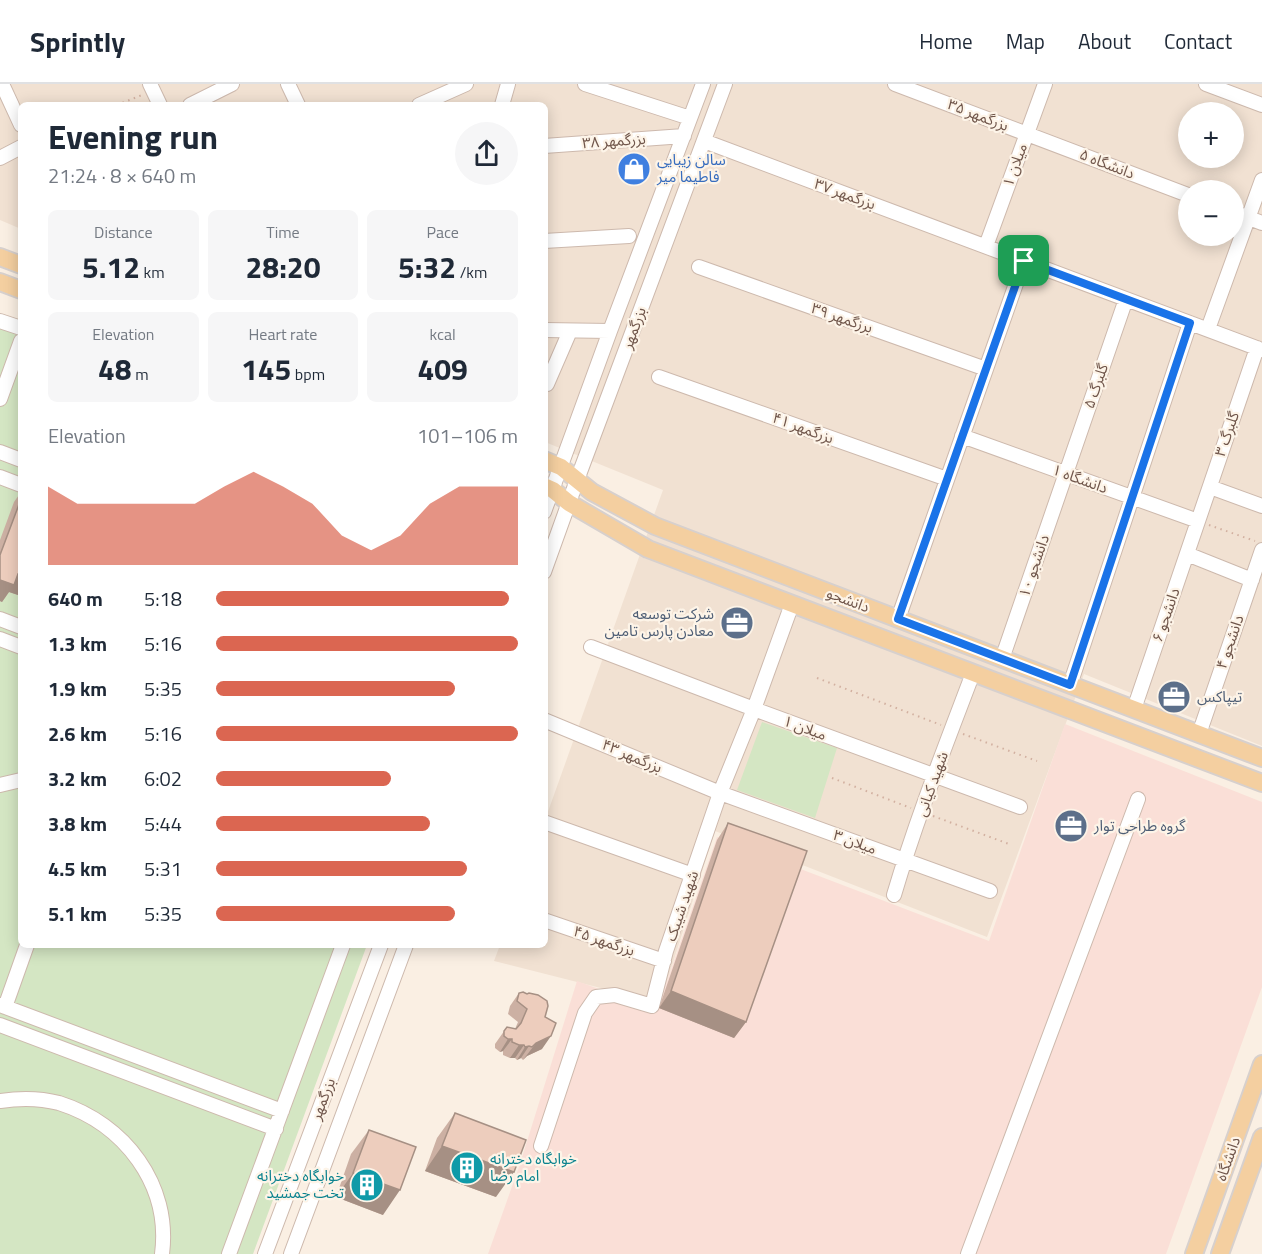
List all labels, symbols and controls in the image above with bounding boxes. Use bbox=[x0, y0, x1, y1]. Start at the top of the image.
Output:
text: Sprintly bbox=[30, 20, 125, 63]
text: Home bbox=[919, 25, 973, 57]
text: Map bbox=[1006, 25, 1045, 57]
text: About bbox=[1078, 25, 1131, 57]
text: Contact bbox=[1164, 25, 1232, 57]
street label: بزرگمهر ۳۵ bbox=[944, 92, 1012, 137]
map controls bbox=[1178, 102, 1244, 246]
button: + bbox=[1178, 102, 1244, 168]
text: Evening run bbox=[48, 112, 218, 162]
button: share bbox=[455, 122, 518, 185]
street label: بزرگمهر ۳۸ bbox=[581, 127, 647, 154]
street label: میلان ۱ bbox=[996, 140, 1033, 190]
street label: دانشگاه ۵ bbox=[1076, 142, 1138, 185]
place label: سالن زیبایی فاطیما میر bbox=[656, 148, 726, 188]
shop icon: سالن زیبایی فاطیما میر bbox=[616, 151, 652, 187]
text: 21:24 · 8 × 640 m bbox=[48, 160, 196, 191]
street label: بزرگمهر ۳۷ bbox=[811, 172, 879, 215]
button: − bbox=[1178, 180, 1244, 246]
text: Distance bbox=[94, 220, 153, 244]
text: Time bbox=[266, 220, 300, 244]
text: Pace bbox=[426, 220, 459, 244]
pin bbox=[998, 235, 1049, 286]
text: 5.12 bbox=[82, 244, 140, 290]
text: 28:20 bbox=[246, 244, 320, 290]
text: 5:32 bbox=[398, 244, 456, 290]
icon: arrive bbox=[1007, 244, 1040, 277]
text: km bbox=[140, 260, 165, 284]
text: /km bbox=[456, 260, 487, 284]
street label: برزگمهر ۳۹ bbox=[808, 296, 876, 339]
street label: بزرگمهر bbox=[615, 304, 652, 353]
text: Elevation bbox=[92, 322, 154, 346]
text: Heart rate bbox=[249, 322, 317, 346]
text: kcal bbox=[430, 322, 456, 346]
text: 48 bbox=[98, 346, 132, 392]
text: 145 bbox=[241, 346, 291, 392]
text: 409 bbox=[417, 346, 468, 392]
street label: گلبرگ ۵ bbox=[1077, 359, 1114, 411]
text: m bbox=[132, 362, 149, 386]
text: bpm bbox=[291, 362, 325, 386]
street label: بزرگمهر ۴۱ bbox=[769, 406, 837, 449]
street label: گلبرگ ۳ bbox=[1208, 407, 1245, 459]
text: Elevation bbox=[48, 420, 126, 451]
text: 101–106 m bbox=[417, 420, 518, 451]
street label: دانشگاه ۱ bbox=[1049, 458, 1111, 499]
street label: دانشجو ۱۰ bbox=[1012, 532, 1055, 600]
street label: دانشجو bbox=[823, 581, 873, 618]
text: 640 m bbox=[48, 583, 103, 614]
text: 5:18 bbox=[144, 583, 182, 614]
street label: دانشجو ۶ bbox=[1146, 585, 1186, 645]
place label: شرکت توسعه معادن پارس تامین bbox=[605, 602, 714, 642]
office icon: شرکت توسعه معادن پارس تامین bbox=[719, 605, 755, 641]
street label: دانشجو ۴ bbox=[1210, 612, 1250, 672]
text: 1.3 km bbox=[48, 628, 107, 659]
text: 5:16 bbox=[144, 628, 182, 659]
text: 1.9 km bbox=[48, 673, 107, 704]
text: 5:35 bbox=[144, 673, 182, 704]
office icon: تیپاکس bbox=[1156, 679, 1192, 715]
place label: تیپاکس bbox=[1197, 685, 1242, 708]
street label: میلان ۱ bbox=[780, 709, 830, 746]
text: 2.6 km bbox=[48, 718, 107, 749]
text: 5:16 bbox=[144, 718, 182, 749]
street label: بزرگمهر ۴۳ bbox=[598, 732, 666, 779]
street label: شهید کیانی bbox=[909, 748, 954, 819]
text: 3.2 km bbox=[48, 763, 107, 794]
text: 6:02 bbox=[144, 763, 182, 794]
text: 3.8 km bbox=[48, 808, 107, 839]
text: 5:44 bbox=[144, 808, 182, 839]
office icon: گروه طراحی توار bbox=[1053, 808, 1089, 844]
place label: گروه طراحی توار bbox=[1093, 814, 1186, 837]
street label: میلان ۳ bbox=[830, 823, 880, 860]
text: 4.5 km bbox=[48, 853, 107, 884]
text: 5:31 bbox=[144, 853, 182, 884]
street label: شهید شیبک bbox=[659, 867, 704, 944]
text: 5.1 km bbox=[48, 898, 107, 929]
text: 5:35 bbox=[144, 898, 182, 929]
street label: بزرگمهر ۴۵ bbox=[570, 919, 638, 962]
street label: بزرگمهر bbox=[304, 1074, 341, 1124]
street label: دانشگاه bbox=[1209, 1133, 1246, 1184]
place label: خوابگاه دخترانه امام رضا bbox=[490, 1147, 577, 1187]
building icon: خوابگاه دخترانه امام رضا bbox=[449, 1150, 485, 1186]
place label: خوابگاه دخترانه تخت جمشید bbox=[257, 1164, 344, 1204]
building icon: خوابگاه دخترانه تخت جمشید bbox=[349, 1167, 385, 1203]

